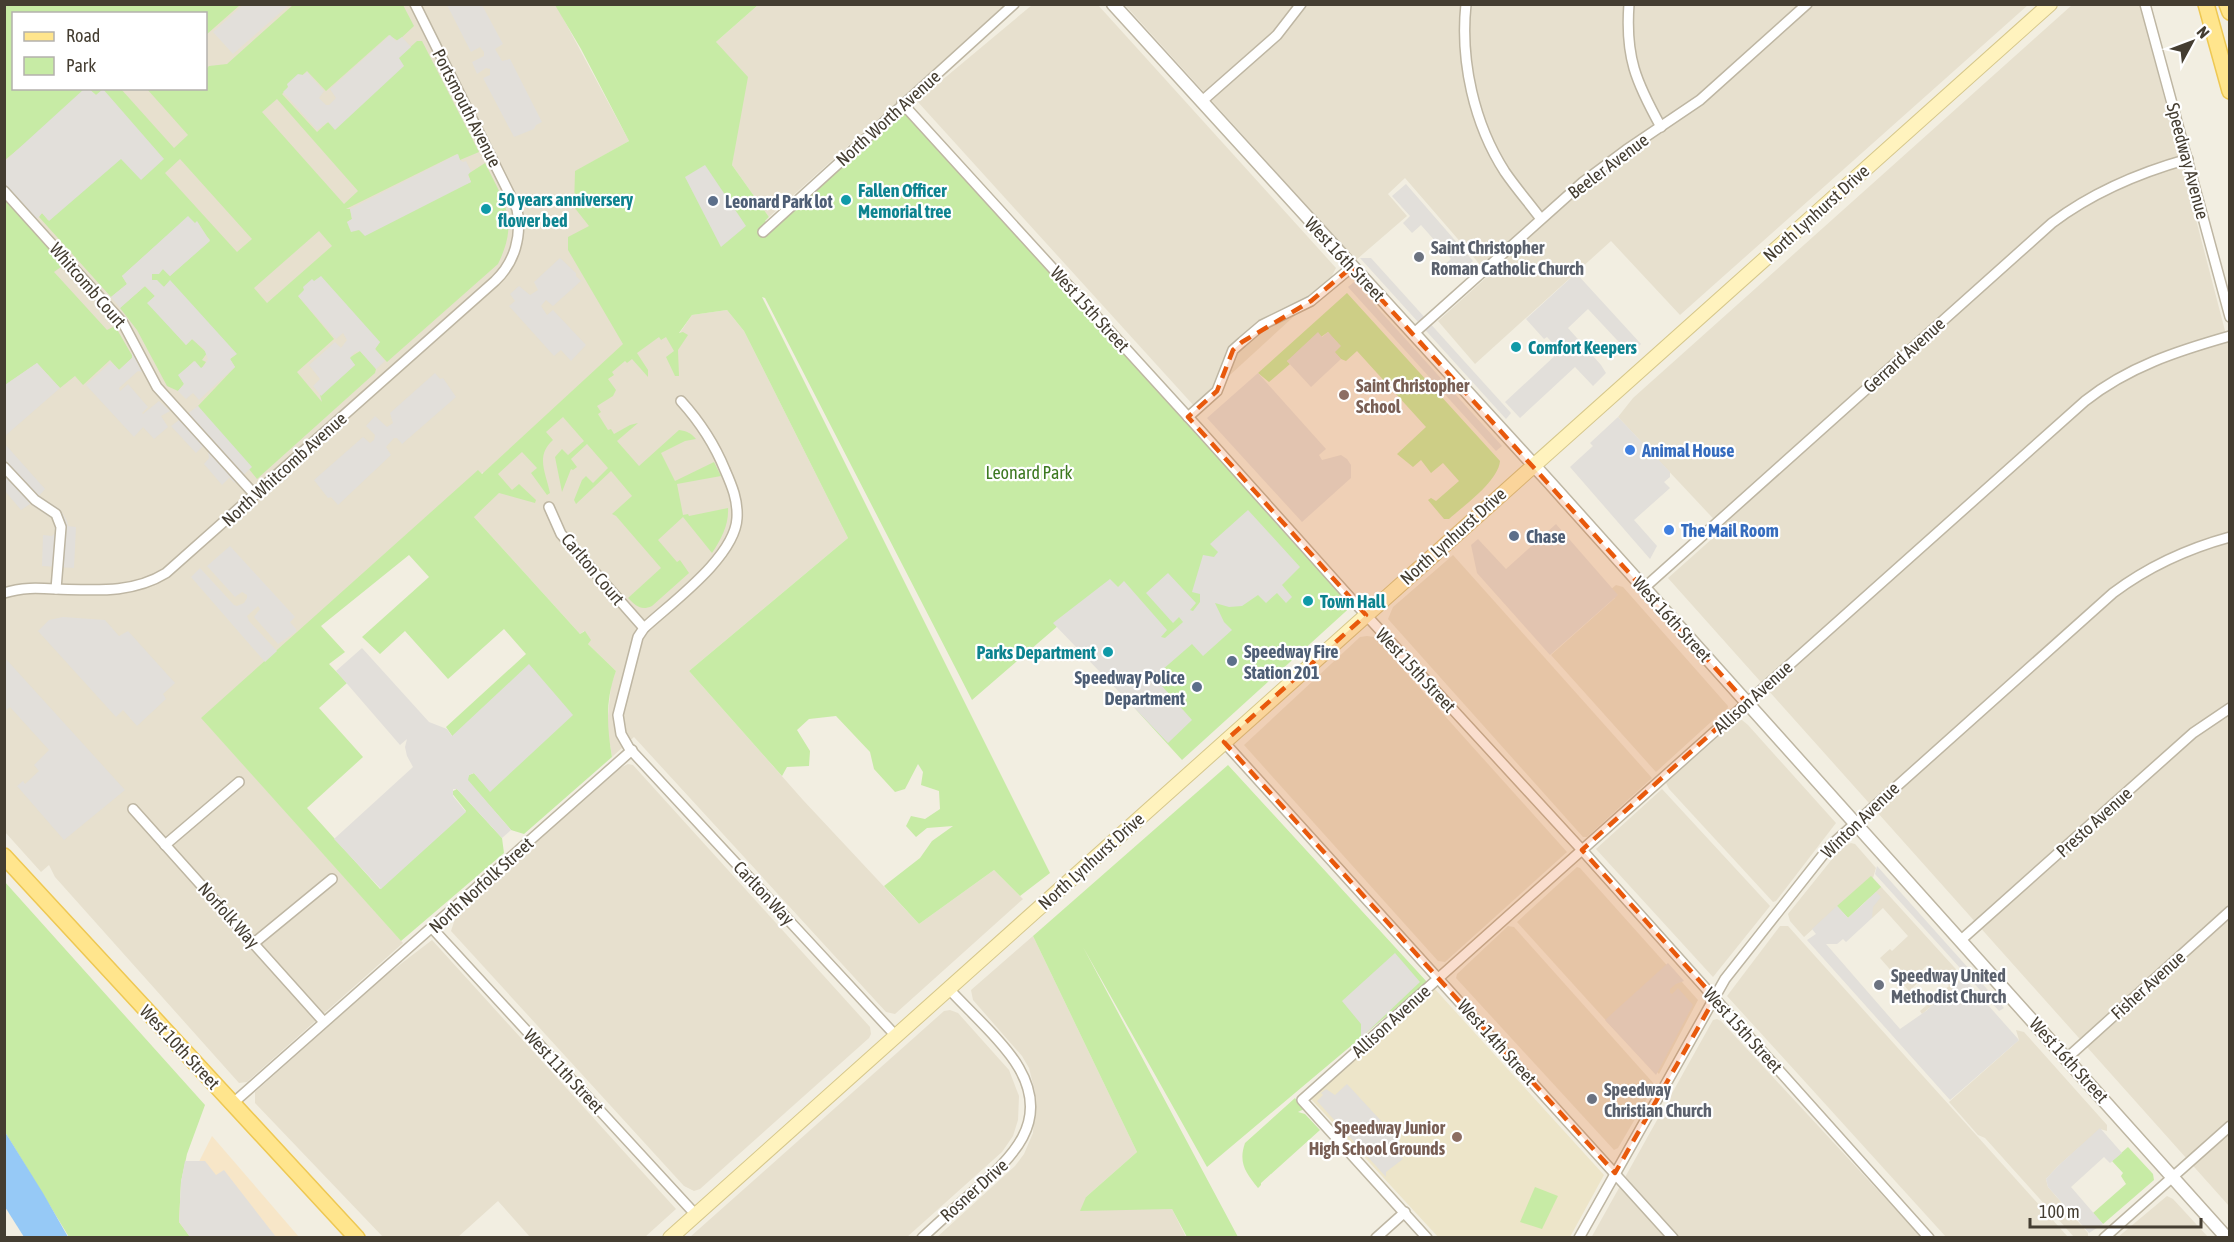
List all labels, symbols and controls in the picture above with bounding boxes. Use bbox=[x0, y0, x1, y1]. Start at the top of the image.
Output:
legend bbox=[12, 12, 207, 90]
north arrow bbox=[2162, 12, 2222, 72]
text: N bbox=[2193, 23, 2213, 42]
text: Road bbox=[66, 25, 100, 46]
street label: Portsmouth Avenue bbox=[428, 45, 506, 171]
text: Park bbox=[66, 55, 96, 76]
street label: North Worth Avenue bbox=[832, 66, 944, 170]
street label: Speedway Avenue bbox=[2162, 101, 2214, 221]
street label: Beeler Avenue bbox=[1564, 129, 1652, 203]
street label: North Lynhurst Drive bbox=[1759, 160, 1873, 266]
place label: Fallen Officer Memorial tree bbox=[858, 180, 951, 222]
place label: 50 years anniversery flower bed bbox=[497, 189, 634, 231]
place label: Leonard Park lot bbox=[725, 191, 833, 212]
marker: Fallen Officer Memorial tree bbox=[839, 193, 853, 207]
marker: Leonard Park lot bbox=[706, 194, 720, 208]
marker: 50 years anniversery flower bed bbox=[479, 202, 493, 216]
street label: West 16th Street bbox=[1301, 213, 1389, 305]
place label: Saint Christopher Roman Catholic Church bbox=[1431, 237, 1584, 279]
street label: Whitcomb Court bbox=[45, 238, 131, 332]
marker: Saint Christopher Roman Catholic Church bbox=[1412, 250, 1426, 264]
street label: West 15th Street bbox=[1046, 262, 1134, 356]
street label: Gerrard Avenue bbox=[1859, 313, 1949, 397]
place label: Comfort Keepers bbox=[1528, 337, 1637, 358]
marker: Comfort Keepers bbox=[1509, 340, 1523, 354]
place label: Saint Christopher School bbox=[1356, 375, 1470, 417]
marker: Saint Christopher School bbox=[1337, 388, 1351, 402]
street label: North Whitcomb Avenue bbox=[217, 408, 351, 530]
place label: Animal House bbox=[1641, 440, 1734, 461]
marker: Animal House bbox=[1623, 443, 1637, 457]
park label: Leonard Park bbox=[986, 462, 1073, 483]
street label: North Lynhurst Drive bbox=[1396, 483, 1510, 589]
place label: The Mail Room bbox=[1681, 520, 1779, 541]
marker: The Mail Room bbox=[1662, 523, 1676, 537]
place label: Chase bbox=[1526, 526, 1566, 547]
street label: Carlton Court bbox=[557, 529, 629, 609]
marker: Chase bbox=[1507, 529, 1521, 543]
street label: West 16th Street bbox=[1628, 572, 1716, 666]
place label: Town Hall bbox=[1320, 591, 1386, 612]
marker: Town Hall bbox=[1301, 594, 1315, 608]
street label: West 15th Street bbox=[1372, 624, 1460, 716]
place label: Speedway Fire Station 201 bbox=[1244, 641, 1338, 683]
place label: Parks Department bbox=[977, 642, 1097, 663]
marker: Parks Department bbox=[1101, 645, 1115, 659]
marker: Speedway Fire Station 201 bbox=[1225, 654, 1239, 668]
street label: Allison Avenue bbox=[1709, 656, 1797, 738]
place label: Speedway Police Department bbox=[1075, 667, 1186, 709]
marker: Speedway Police Department bbox=[1190, 680, 1204, 694]
street label: Winton Avenue bbox=[1817, 778, 1903, 862]
street label: Presto Avenue bbox=[2052, 783, 2136, 861]
street label: North Lynhurst Drive bbox=[1034, 808, 1148, 914]
street label: North Norfolk Street bbox=[425, 833, 537, 937]
street label: Carlton Way bbox=[729, 857, 799, 929]
street label: Norfolk Way bbox=[194, 878, 264, 952]
street label: Fisher Avenue bbox=[2107, 946, 2189, 1024]
place label: Speedway United Methodist Church bbox=[1891, 965, 2007, 1007]
marker: Speedway United Methodist Church bbox=[1872, 978, 1886, 992]
street label: Allison Avenue bbox=[1347, 980, 1435, 1062]
street label: West 15th Street bbox=[1699, 983, 1787, 1077]
street label: West 14th Street bbox=[1453, 995, 1541, 1089]
street label: West 10th Street bbox=[136, 1001, 224, 1093]
street label: West 16th Street bbox=[2025, 1013, 2113, 1107]
street label: West 11th Street bbox=[520, 1025, 608, 1117]
place label: Speedway Christian Church bbox=[1604, 1079, 1712, 1121]
marker: Speedway Christian Church bbox=[1585, 1092, 1599, 1106]
place label: Speedway Junior High School Grounds bbox=[1309, 1117, 1446, 1159]
marker: Speedway Junior High School Grounds bbox=[1450, 1130, 1464, 1144]
street label: Rosner Drive bbox=[936, 1154, 1012, 1226]
scale bar bbox=[2030, 1191, 2201, 1229]
text: 100 m bbox=[2039, 1201, 2080, 1222]

